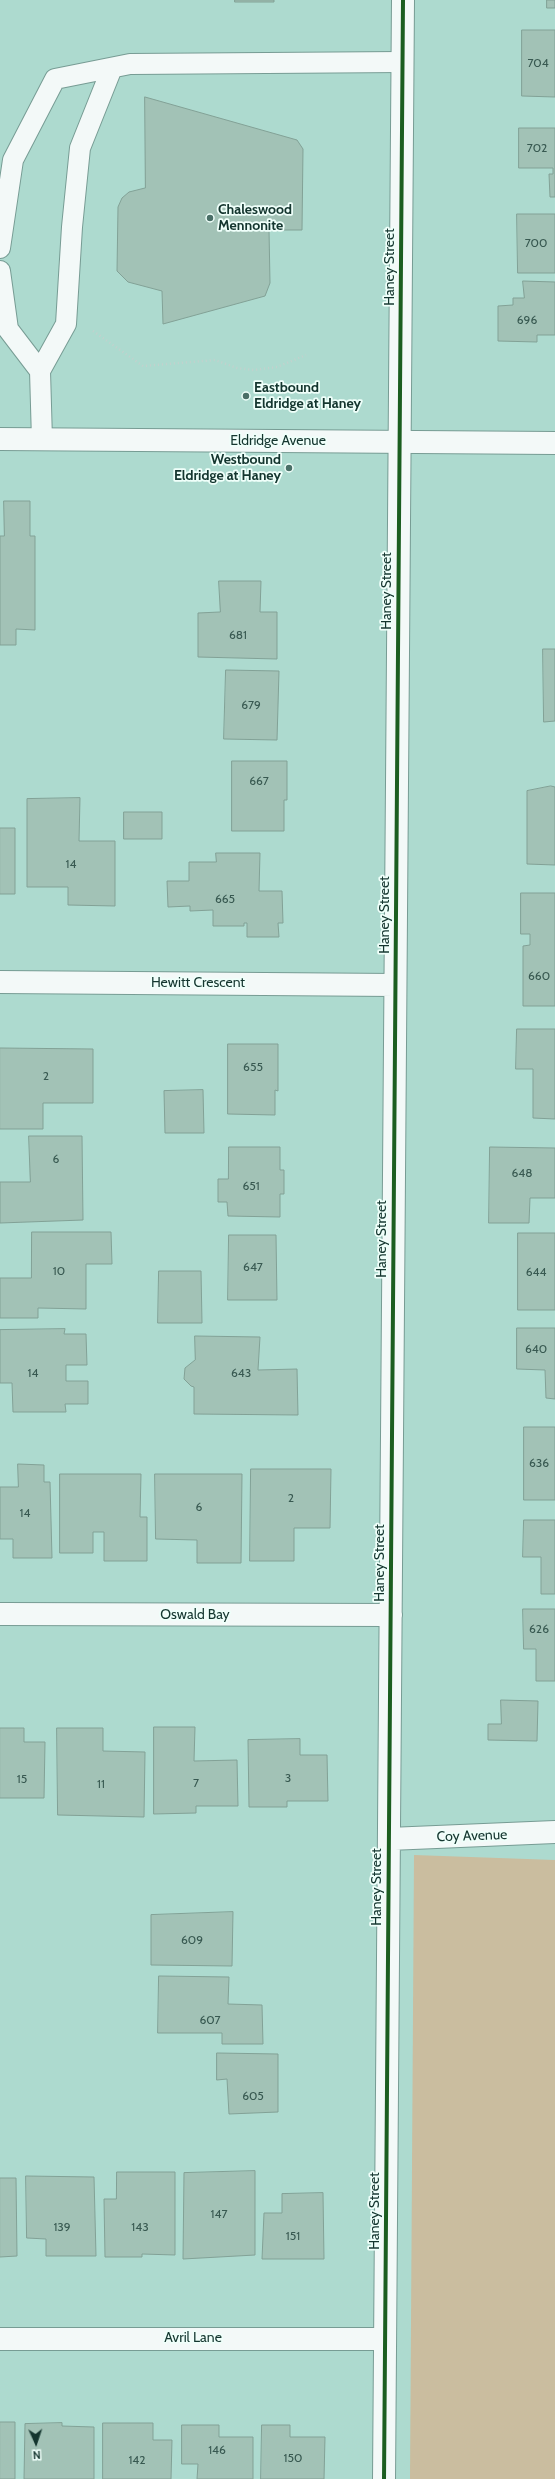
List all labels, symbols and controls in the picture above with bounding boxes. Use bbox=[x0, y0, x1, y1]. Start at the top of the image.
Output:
house number: 704 bbox=[527, 56, 549, 70]
house number: 702 bbox=[527, 141, 547, 155]
place label: Chaleswood Mennonite bbox=[218, 202, 292, 234]
marker: Chaleswood Mennonite bbox=[205, 213, 215, 223]
street label: Haney Street bbox=[382, 228, 398, 306]
house number: 700 bbox=[525, 236, 547, 250]
house number: 696 bbox=[517, 313, 537, 327]
place label: Eastbound Eldridge at Haney bbox=[254, 380, 361, 412]
marker: Eastbound Eldridge at Haney bbox=[241, 391, 251, 401]
street label: Eldridge Avenue bbox=[230, 433, 326, 449]
place label: Westbound Eldridge at Haney bbox=[174, 452, 281, 484]
marker: Westbound Eldridge at Haney bbox=[284, 463, 294, 473]
street label: Haney Street bbox=[379, 552, 395, 630]
house number: 681 bbox=[229, 628, 247, 642]
house number: 679 bbox=[241, 698, 261, 712]
house number: 667 bbox=[249, 774, 269, 788]
house number: 14 bbox=[66, 857, 76, 871]
street label: Haney Street bbox=[377, 876, 393, 954]
house number: 665 bbox=[215, 892, 235, 906]
house number: 660 bbox=[528, 969, 550, 983]
street label: Hewitt Crescent bbox=[151, 975, 245, 991]
house number: 655 bbox=[243, 1060, 263, 1074]
house number: 2 bbox=[43, 1069, 49, 1083]
house number: 6 bbox=[53, 1152, 59, 1166]
house number: 648 bbox=[511, 1166, 533, 1180]
house number: 651 bbox=[242, 1179, 260, 1193]
street label: Haney Street bbox=[374, 1200, 390, 1278]
house number: 647 bbox=[243, 1260, 263, 1274]
house number: 10 bbox=[53, 1264, 65, 1278]
house number: 644 bbox=[526, 1265, 546, 1279]
house number: 640 bbox=[525, 1342, 547, 1356]
house number: 14 bbox=[28, 1366, 38, 1380]
house number: 643 bbox=[231, 1366, 251, 1380]
house number: 636 bbox=[529, 1456, 549, 1470]
house number: 2 bbox=[288, 1491, 294, 1505]
house number: 6 bbox=[196, 1500, 202, 1514]
house number: 14 bbox=[20, 1506, 30, 1520]
street label: Haney Street bbox=[372, 1524, 388, 1602]
street label: Oswald Bay bbox=[160, 1607, 230, 1623]
house number: 626 bbox=[529, 1622, 549, 1636]
house number: 3 bbox=[285, 1771, 291, 1785]
house number: 15 bbox=[17, 1772, 27, 1786]
house number: 7 bbox=[193, 1776, 199, 1790]
house number: 11 bbox=[97, 1777, 105, 1791]
street label: Coy Avenue bbox=[436, 1826, 508, 1846]
street label: Haney Street bbox=[369, 1848, 385, 1926]
house number: 609 bbox=[181, 1933, 203, 1947]
house number: 607 bbox=[199, 2013, 221, 2027]
house number: 605 bbox=[242, 2089, 264, 2103]
street label: Haney Street bbox=[367, 2172, 383, 2250]
house number: 147 bbox=[211, 2207, 227, 2221]
house number: 139 bbox=[53, 2220, 71, 2234]
house number: 143 bbox=[131, 2220, 149, 2234]
house number: 151 bbox=[286, 2229, 300, 2243]
street label: Avril Lane bbox=[164, 2330, 222, 2346]
north arrow bbox=[16, 2423, 56, 2463]
house number: 146 bbox=[208, 2443, 226, 2457]
text: N bbox=[32, 2448, 41, 2462]
house number: 150 bbox=[284, 2451, 302, 2465]
house number: 142 bbox=[128, 2453, 146, 2467]

